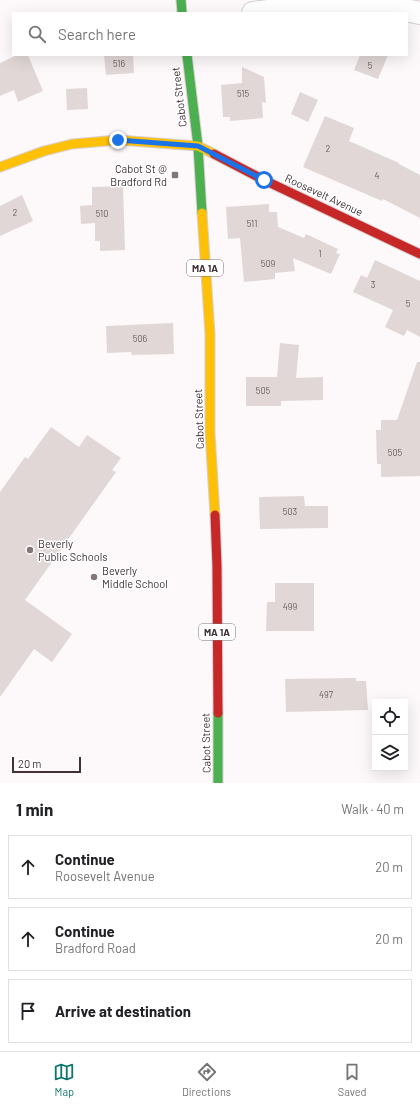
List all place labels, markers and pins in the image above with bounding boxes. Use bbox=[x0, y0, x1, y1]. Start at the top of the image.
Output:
place label: Cabot St @ Bradford Rd bbox=[110, 162, 167, 188]
marker: Cabot St @ Bradford Rd bbox=[170, 170, 180, 180]
place label: Beverly Public Schools bbox=[38, 537, 107, 563]
marker: Beverly Public Schools bbox=[25, 545, 35, 555]
place label: Beverly Middle School bbox=[102, 564, 168, 590]
marker: Beverly Middle School bbox=[89, 572, 99, 582]

